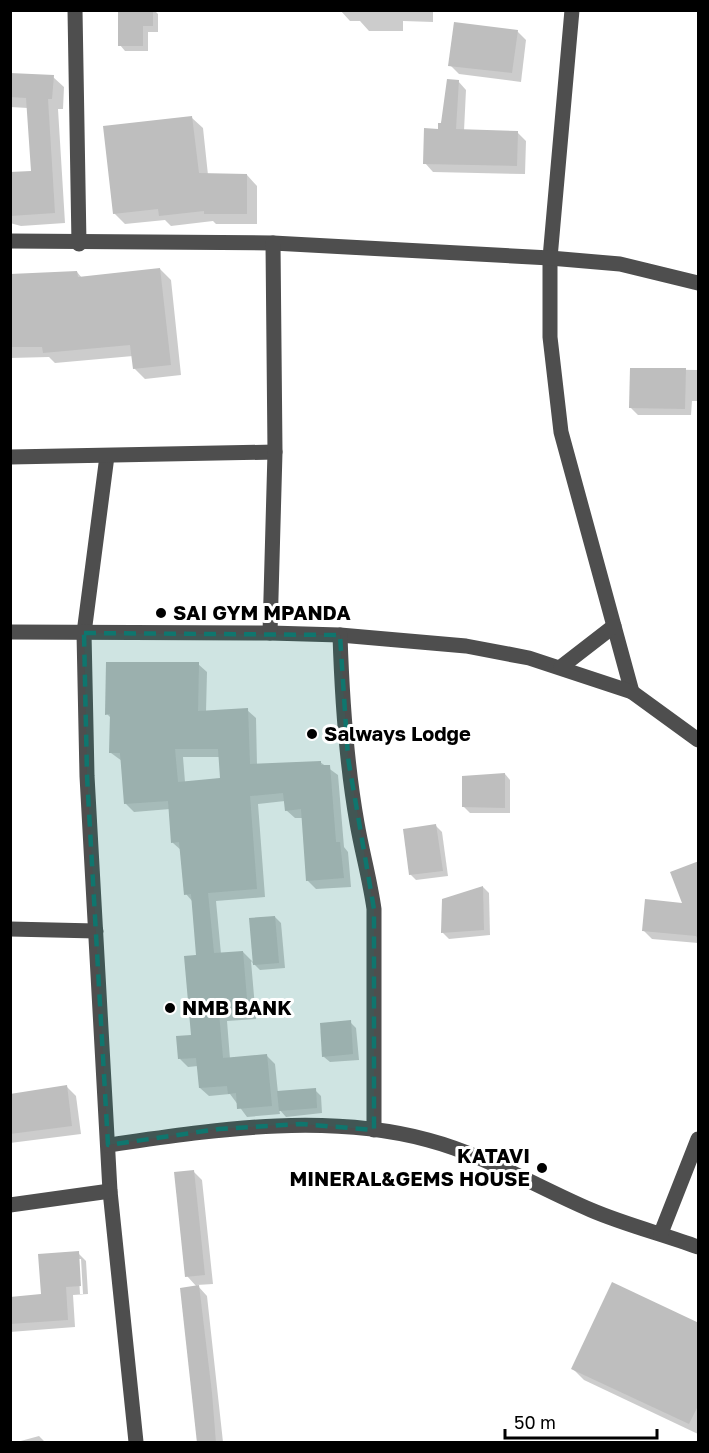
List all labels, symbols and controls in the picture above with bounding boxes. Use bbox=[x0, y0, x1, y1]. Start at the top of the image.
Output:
place label: SAI GYM MPANDA bbox=[173, 600, 351, 624]
marker: SAI GYM MPANDA bbox=[154, 606, 168, 620]
place label: Salways Lodge bbox=[324, 721, 471, 745]
marker: Salways Lodge bbox=[305, 727, 319, 741]
place label: NMB BANK bbox=[182, 995, 292, 1019]
marker: NMB BANK bbox=[163, 1001, 177, 1015]
place label: KATAVI MINERAL&GEMS HOUSE bbox=[289, 1143, 530, 1190]
marker: KATAVI MINERAL&GEMS HOUSE bbox=[535, 1161, 549, 1175]
scale bar bbox=[505, 1402, 656, 1440]
text: 50 m bbox=[514, 1411, 556, 1433]

